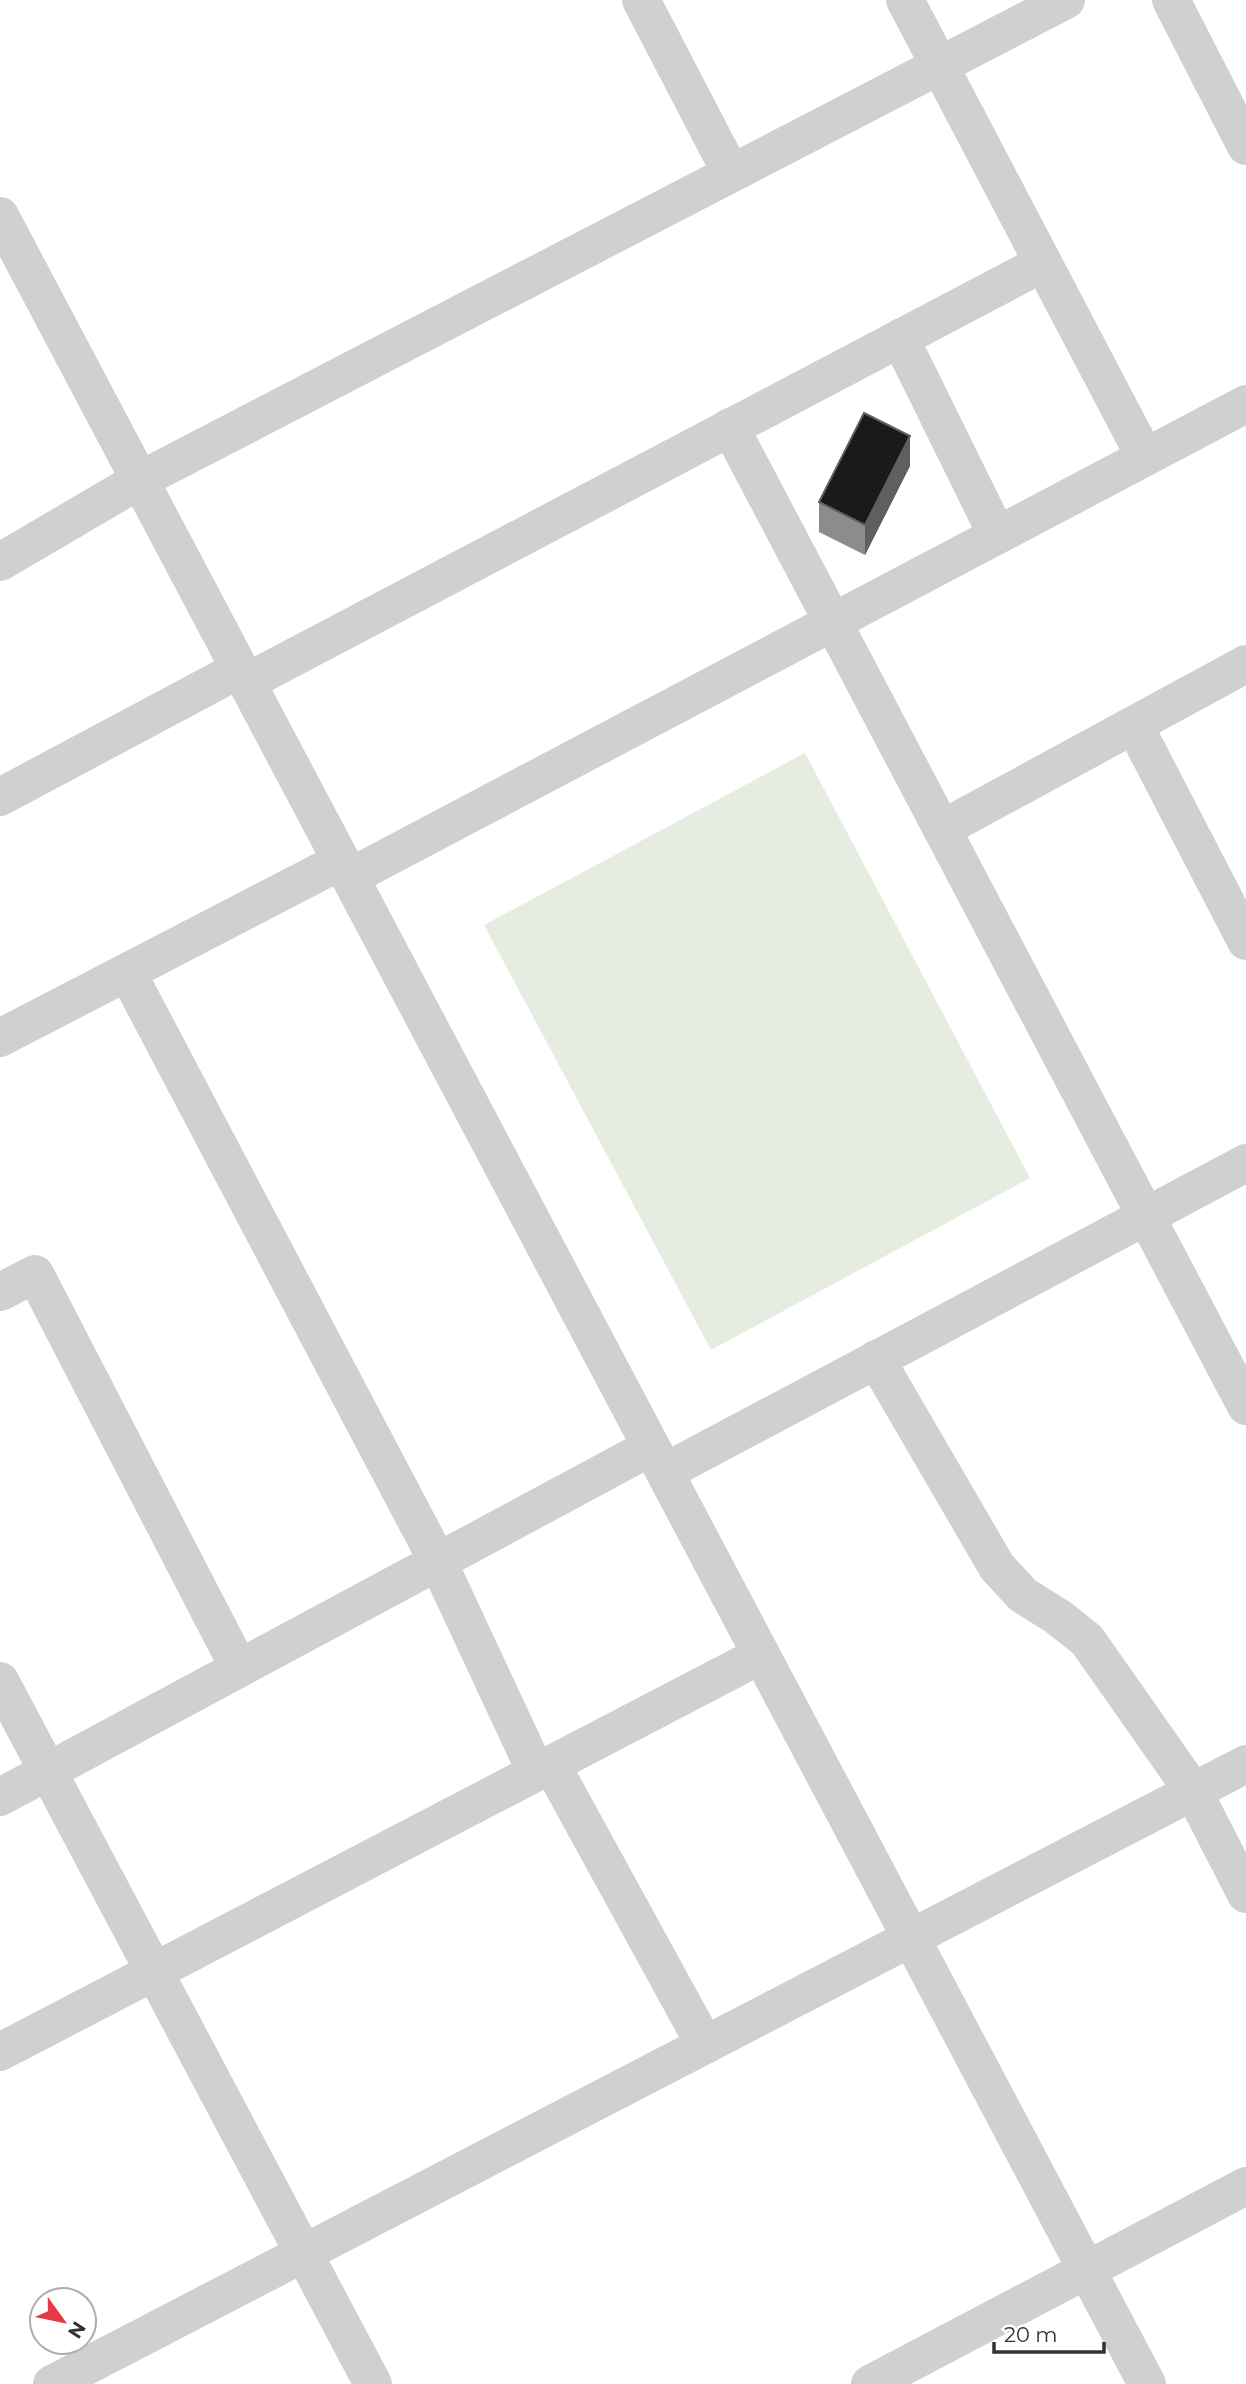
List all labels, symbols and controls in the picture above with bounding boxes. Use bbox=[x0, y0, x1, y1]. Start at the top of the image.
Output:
north arrow bbox=[28, 2286, 98, 2356]
scale bar bbox=[994, 2310, 1104, 2354]
text: N bbox=[63, 2317, 91, 2343]
text: 20 m bbox=[1004, 2322, 1058, 2347]

